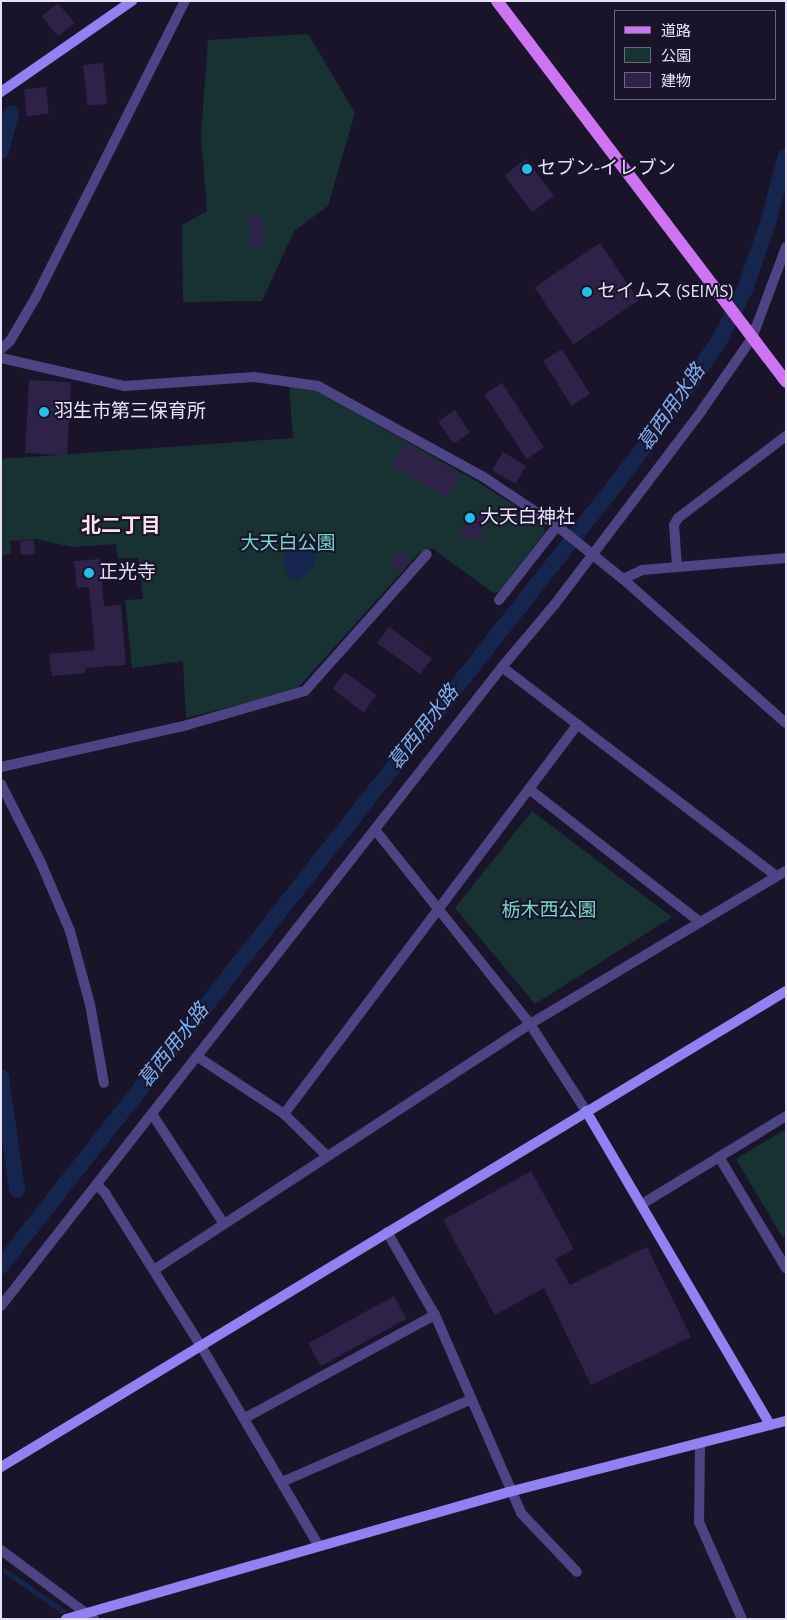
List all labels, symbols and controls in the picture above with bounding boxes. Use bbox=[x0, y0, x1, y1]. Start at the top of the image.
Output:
legend bbox=[614, 10, 777, 100]
text: 道路 bbox=[661, 24, 691, 39]
text: 公園 bbox=[661, 49, 691, 64]
text: 建物 bbox=[661, 74, 691, 89]
place label: セブン-イレブン bbox=[537, 158, 676, 180]
marker: セブン-イレブン bbox=[521, 163, 533, 175]
place label: セイムス (SEIMS) bbox=[597, 281, 735, 303]
marker: セイムス (SEIMS) bbox=[581, 286, 593, 298]
water label: 葛西用水路 bbox=[633, 360, 711, 456]
place label: 羽生市第三保育所 bbox=[54, 401, 206, 423]
marker: 羽生市第三保育所 bbox=[38, 406, 50, 418]
place label: 大天白神社 bbox=[480, 507, 575, 529]
marker: 大天白神社 bbox=[464, 512, 476, 524]
district label: 北二丁目 bbox=[81, 514, 161, 538]
park label: 大天白公園 bbox=[241, 533, 335, 555]
place label: 正光寺 bbox=[99, 562, 156, 584]
marker: 正光寺 bbox=[83, 567, 95, 579]
water label: 葛西用水路 bbox=[384, 681, 464, 775]
park label: 栃木西公園 bbox=[502, 900, 596, 922]
water label: 葛西用水路 bbox=[134, 999, 214, 1093]

